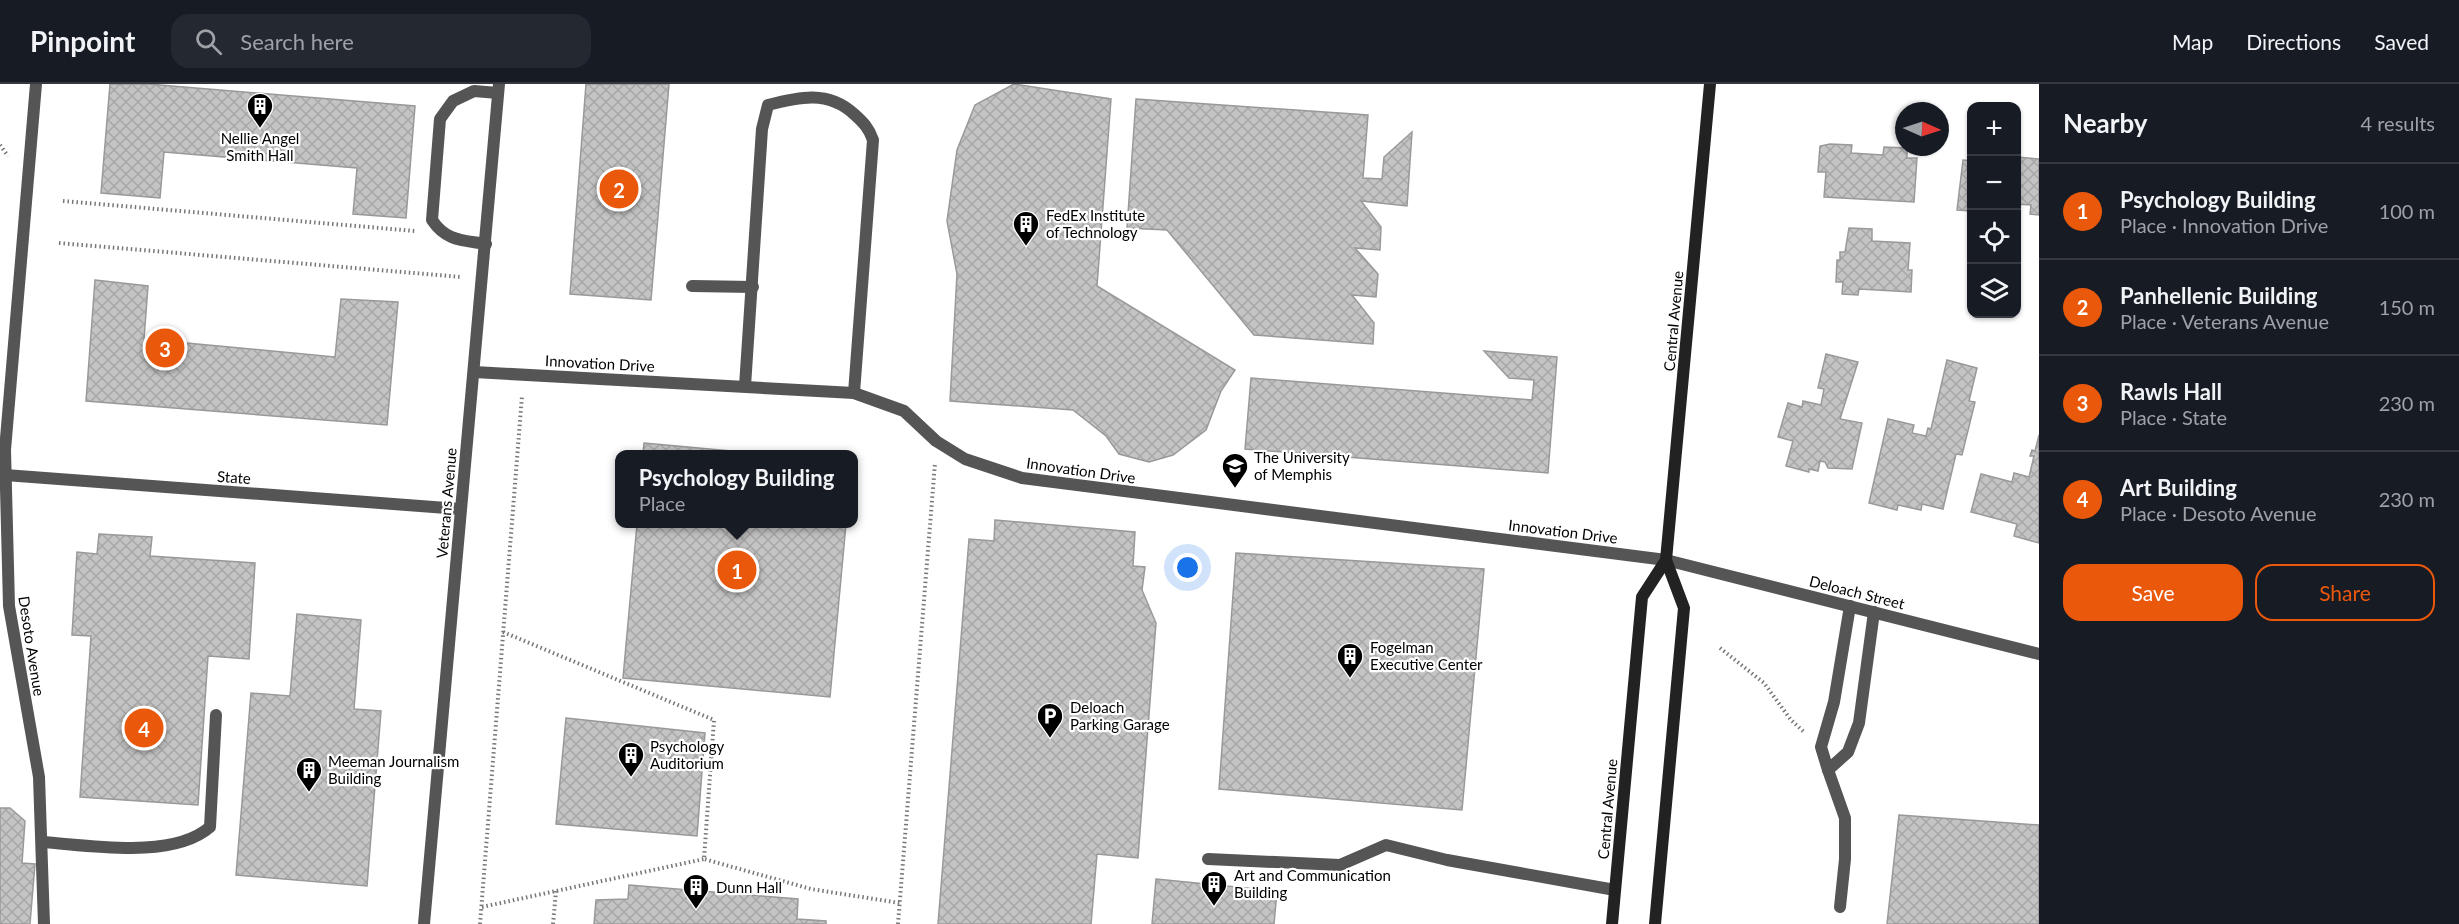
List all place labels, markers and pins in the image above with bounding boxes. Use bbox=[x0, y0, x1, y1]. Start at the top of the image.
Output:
building icon: Nellie Angel Smith Hall bbox=[245, 91, 275, 129]
place label: Nellie Angel Smith Hall bbox=[221, 129, 299, 164]
pin: 2 bbox=[600, 166, 638, 212]
place label: FedEx Institute of Technology bbox=[1046, 206, 1145, 241]
building icon: FedEx Institute of Technology bbox=[1011, 209, 1041, 247]
pin: 3 bbox=[146, 326, 184, 370]
place label: The University of Memphis bbox=[1254, 448, 1350, 483]
school or university icon: The University of Memphis bbox=[1220, 451, 1250, 489]
pin: 1 bbox=[718, 548, 756, 592]
place label: Fogelman Executive Center bbox=[1370, 638, 1483, 673]
building icon: Fogelman Executive Center bbox=[1335, 641, 1365, 679]
place label: Deloach Parking Garage bbox=[1070, 698, 1170, 733]
parking icon: Deloach Parking Garage bbox=[1035, 701, 1065, 739]
pin: 4 bbox=[124, 706, 164, 750]
place label: Psychology Auditorium bbox=[650, 737, 725, 772]
building icon: Psychology Auditorium bbox=[616, 740, 646, 778]
place label: Meeman Journalism Building bbox=[328, 752, 459, 787]
building icon: Meeman Journalism Building bbox=[294, 755, 324, 793]
place label: Art and Communication Building bbox=[1234, 866, 1391, 901]
building icon: Art and Communication Building bbox=[1199, 869, 1229, 907]
building icon: Dunn Hall bbox=[681, 872, 711, 910]
place label: Dunn Hall bbox=[716, 878, 782, 896]

